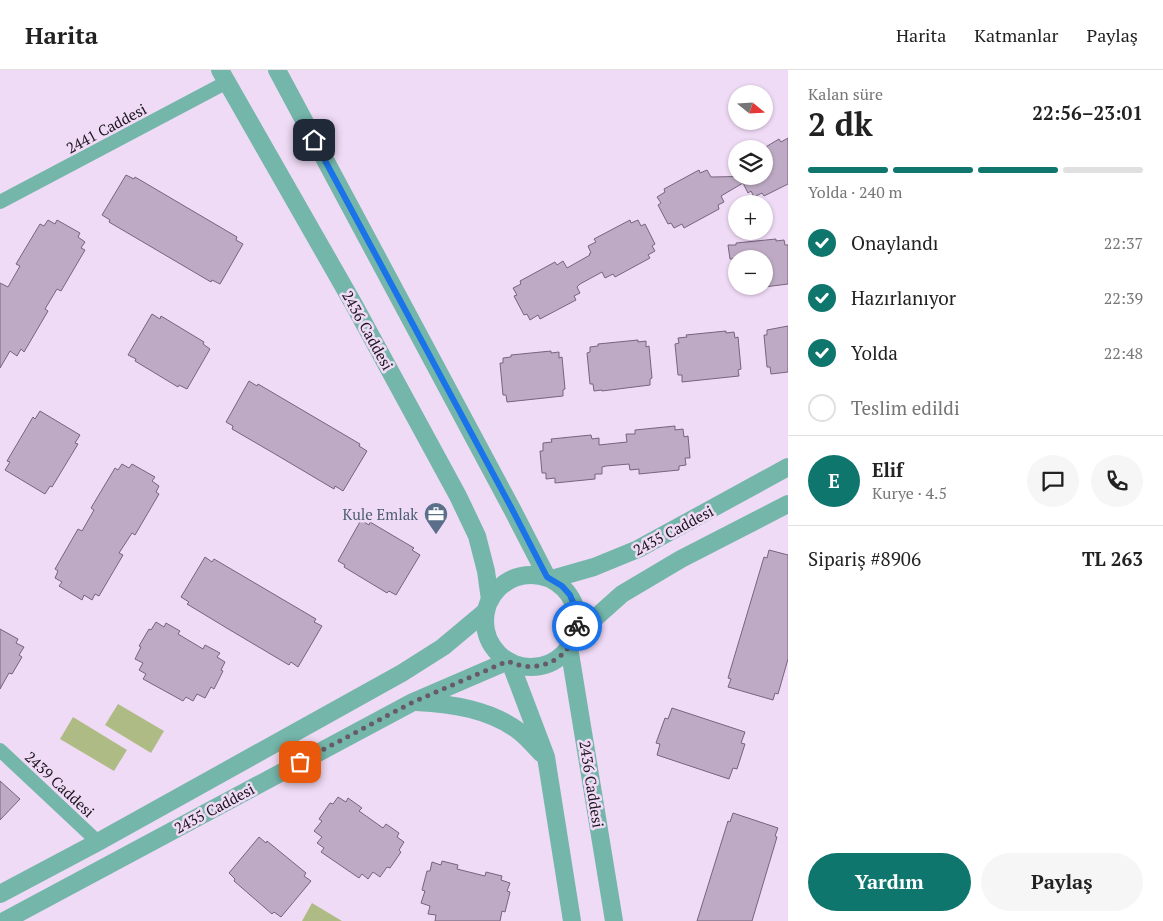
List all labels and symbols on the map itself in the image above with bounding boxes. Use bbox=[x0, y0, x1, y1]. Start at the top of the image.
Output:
north arrow bbox=[728, 85, 772, 130]
street label: 2441 Caddesi bbox=[62, 98, 150, 158]
pin bbox=[293, 119, 335, 161]
street label: 2436 Caddesi bbox=[338, 287, 398, 373]
street label: 2435 Caddesi bbox=[629, 500, 717, 560]
office icon: Kule Emlak bbox=[423, 501, 449, 535]
place label: Kule Emlak bbox=[342, 504, 418, 524]
courier bbox=[552, 601, 602, 651]
street label: 2436 Caddesi bbox=[575, 739, 609, 829]
pin bbox=[279, 741, 321, 783]
street label: 2439 Caddesi bbox=[21, 747, 99, 821]
street label: 2435 Caddesi bbox=[170, 778, 258, 838]

